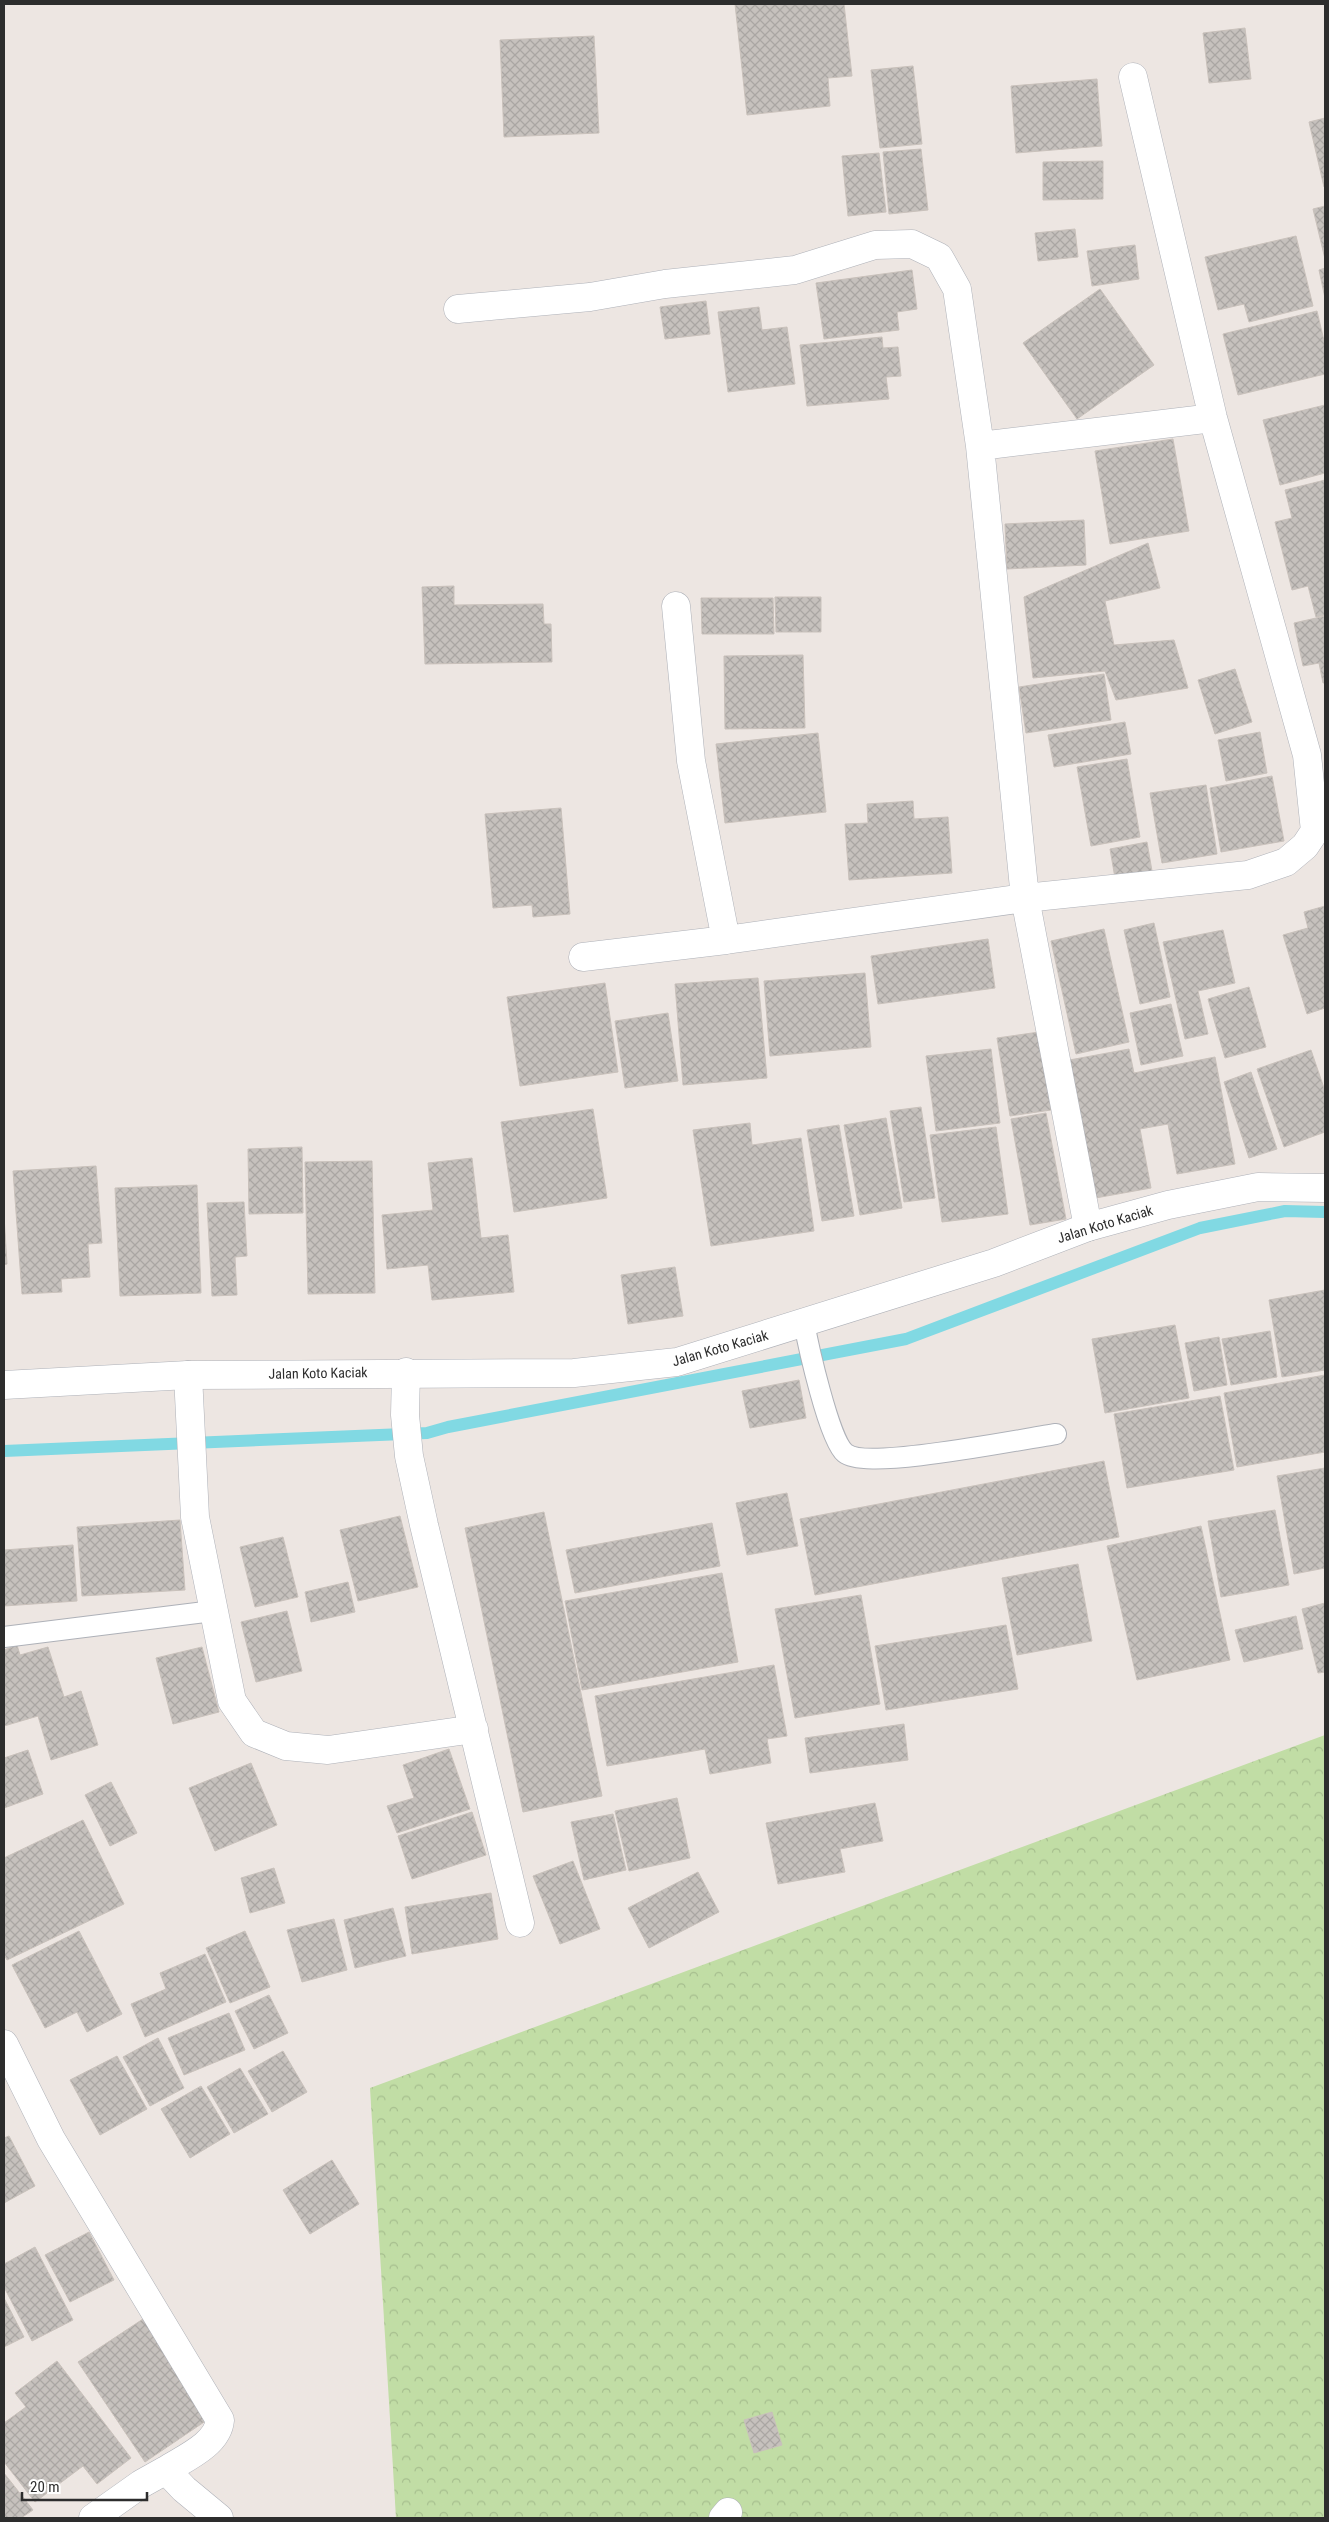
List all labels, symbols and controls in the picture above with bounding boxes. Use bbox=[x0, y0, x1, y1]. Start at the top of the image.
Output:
street label: Jalan Koto Kaciak bbox=[1055, 1202, 1155, 1246]
street label: Jalan Koto Kaciak bbox=[670, 1326, 771, 1369]
street label: Jalan Koto Kaciak bbox=[268, 1364, 368, 1382]
scale bar bbox=[22, 2470, 148, 2502]
text: 20 m bbox=[30, 2478, 60, 2496]

